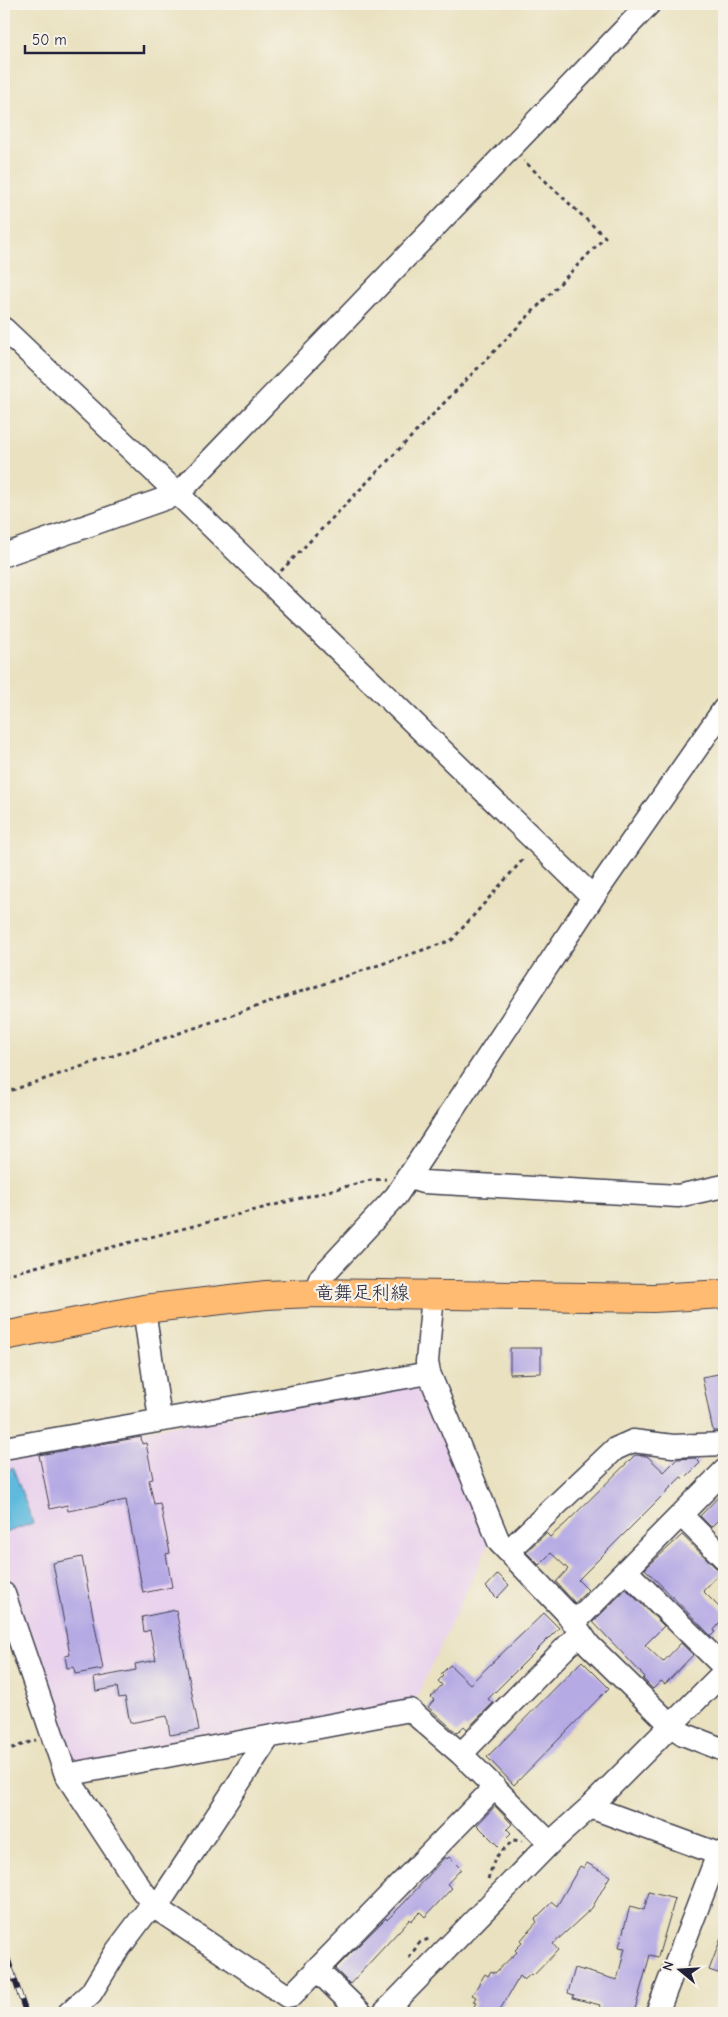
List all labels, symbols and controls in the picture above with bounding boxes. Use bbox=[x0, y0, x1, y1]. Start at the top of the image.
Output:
scale bar bbox=[25, 22, 144, 54]
text: 50 m bbox=[32, 31, 67, 49]
street label: 竜舞足利線 bbox=[314, 1282, 410, 1304]
north arrow bbox=[656, 1944, 706, 1994]
text: N bbox=[659, 1959, 678, 1973]

